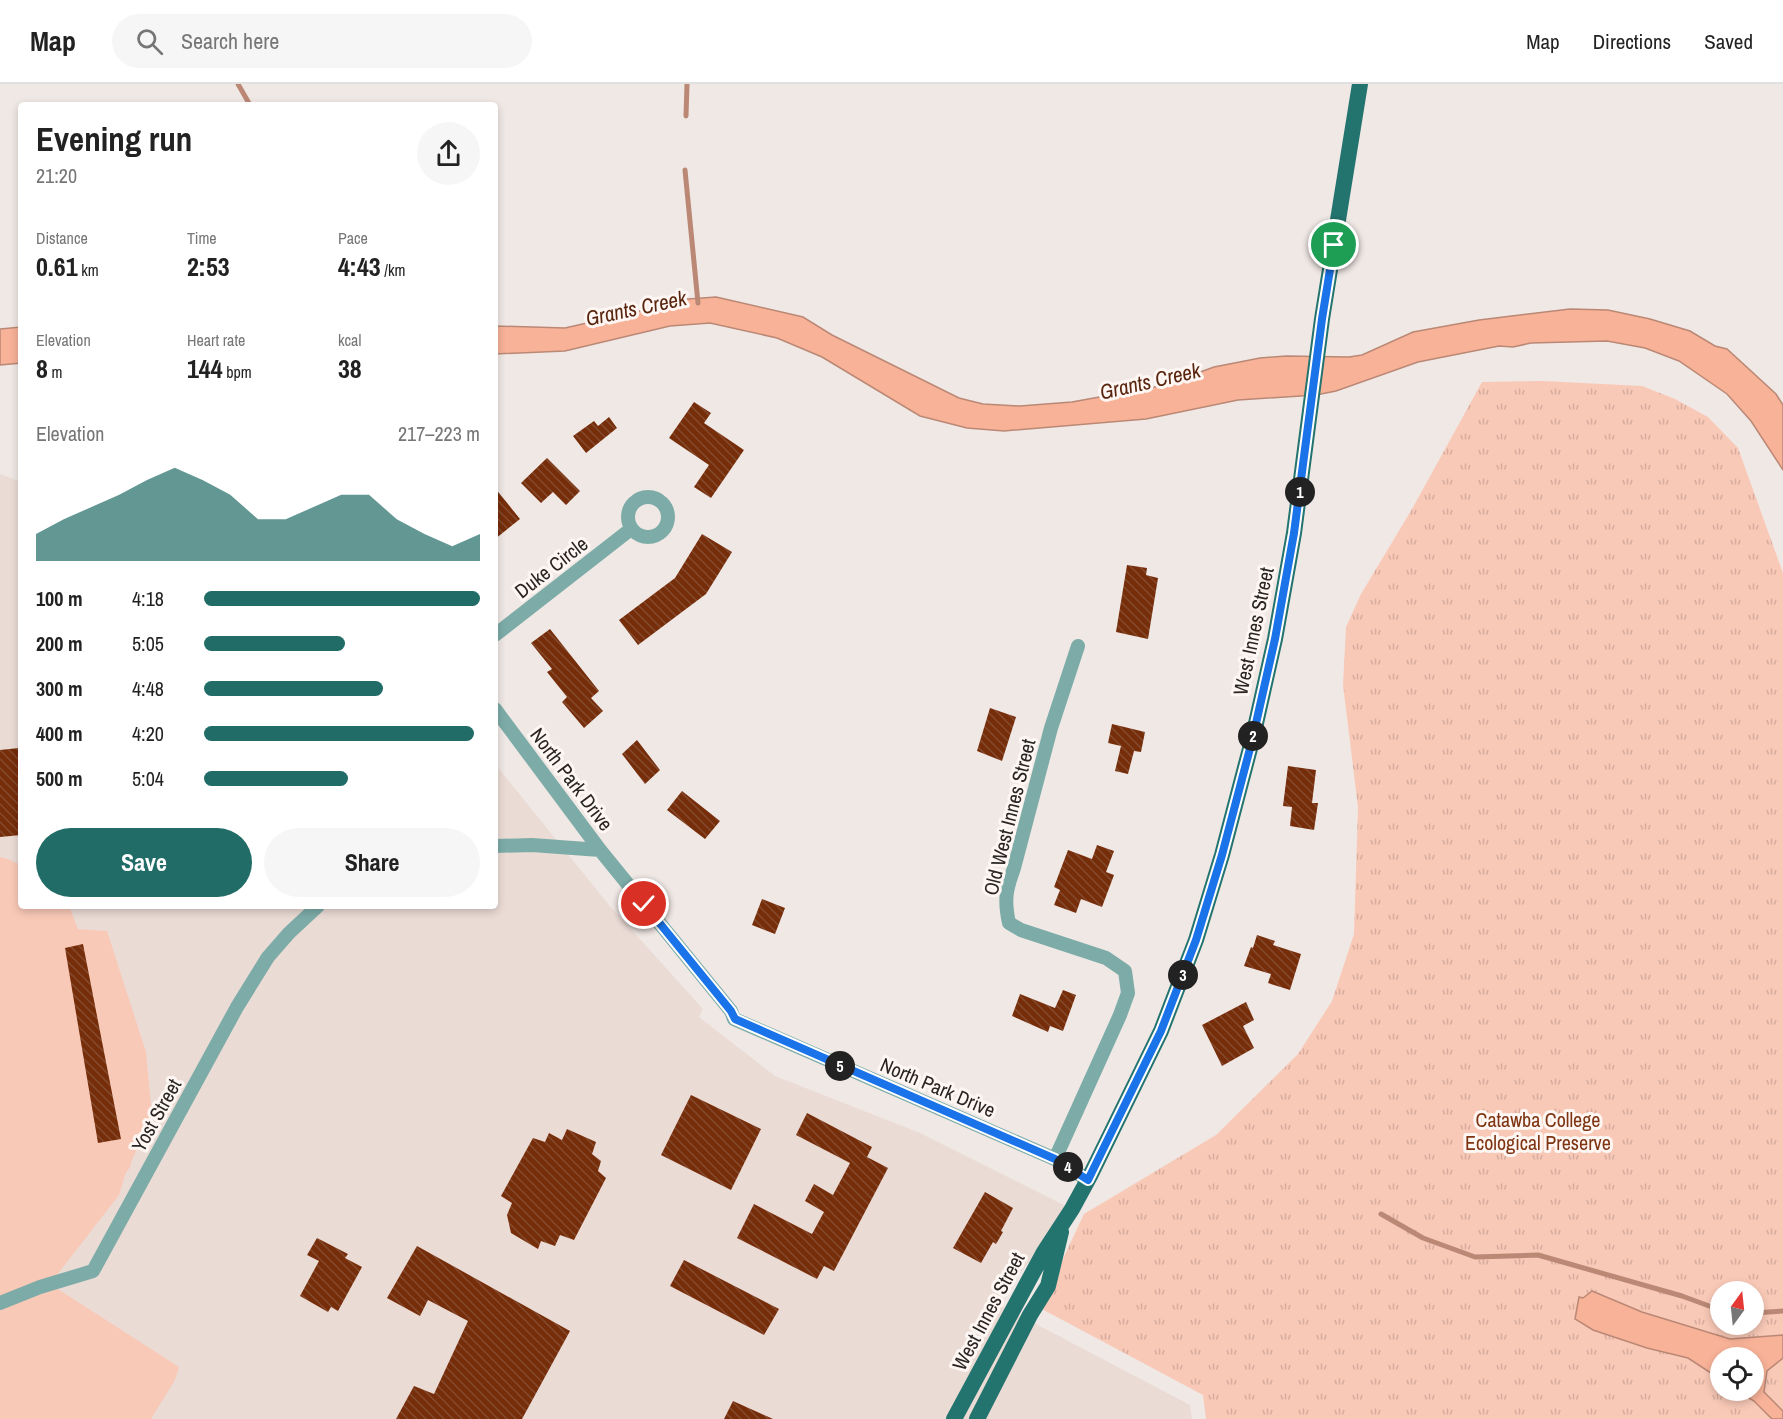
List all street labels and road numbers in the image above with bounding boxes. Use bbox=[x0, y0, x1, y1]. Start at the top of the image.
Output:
street label: Duke Circle bbox=[509, 530, 593, 604]
street label: West Innes Street bbox=[1226, 564, 1280, 697]
street label: North Park Drive bbox=[524, 722, 620, 836]
street label: Old West Innes Street bbox=[977, 736, 1042, 898]
street label: North Park Drive bbox=[877, 1051, 999, 1123]
street label: Yost Street bbox=[125, 1073, 187, 1156]
street label: West Innes Street bbox=[946, 1247, 1031, 1375]

